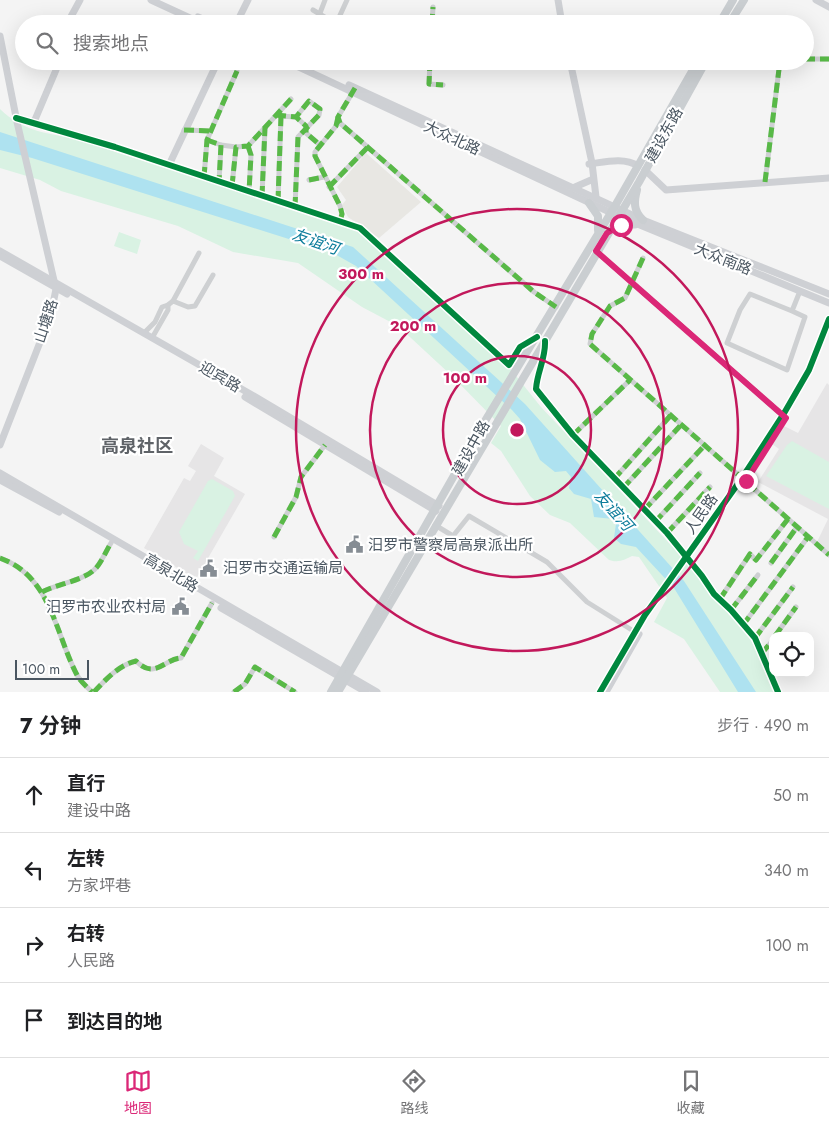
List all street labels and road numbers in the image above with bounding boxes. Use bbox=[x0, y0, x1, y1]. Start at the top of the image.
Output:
street label: 建设东路 bbox=[640, 103, 688, 167]
street label: 大众北路 bbox=[420, 115, 484, 161]
street label: 大众南路 bbox=[691, 238, 755, 280]
street label: 山塘路 bbox=[29, 296, 63, 346]
street label: 迎宾路 bbox=[195, 356, 245, 398]
street label: 建设中路 bbox=[447, 416, 495, 480]
street label: 人民路 bbox=[679, 489, 723, 539]
street label: 高泉北路 bbox=[140, 548, 202, 598]

